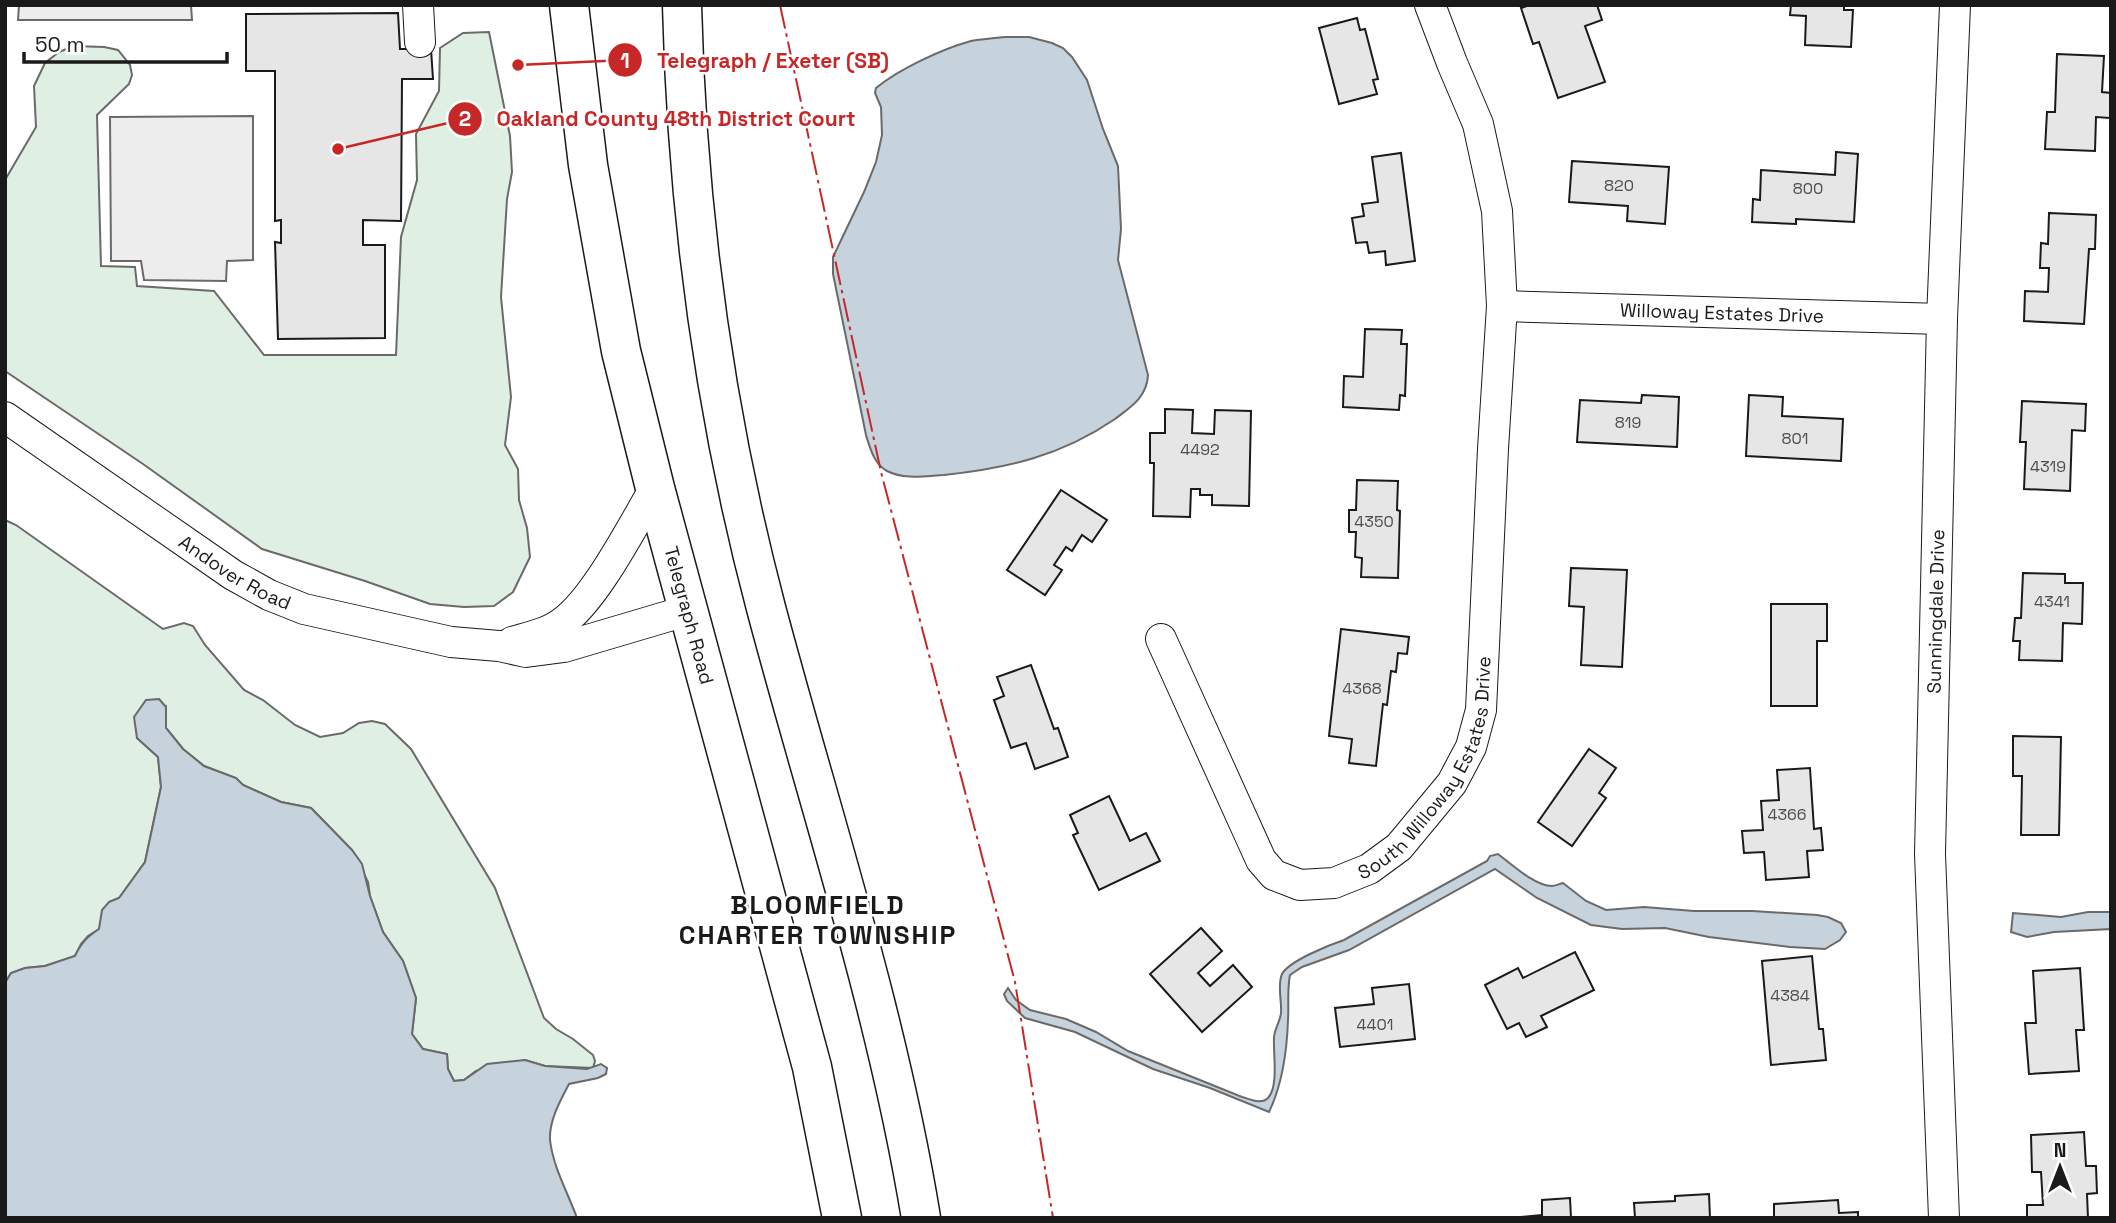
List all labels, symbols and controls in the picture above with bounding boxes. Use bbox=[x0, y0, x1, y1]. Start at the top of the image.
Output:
scale bar bbox=[24, 21, 228, 65]
text: 50 m bbox=[35, 31, 85, 58]
callout: Telegraph / Exeter (SB) bbox=[608, 39, 903, 81]
text: 1 bbox=[620, 47, 630, 74]
text: Telegraph / Exeter (SB) bbox=[657, 47, 889, 74]
callout: Oakland County 48th District Court bbox=[447, 98, 869, 140]
text: 2 bbox=[459, 105, 471, 132]
text: Oakland County 48th District Court bbox=[496, 105, 856, 132]
house number: 820 bbox=[1604, 175, 1634, 196]
house number: 800 bbox=[1793, 178, 1823, 199]
street label: Willoway Estates Drive bbox=[1620, 297, 1824, 328]
house number: 819 bbox=[1615, 412, 1641, 433]
house number: 801 bbox=[1782, 428, 1808, 449]
house number: 4492 bbox=[1180, 439, 1220, 460]
house number: 4319 bbox=[2030, 456, 2066, 477]
house number: 4350 bbox=[1354, 511, 1394, 532]
street label: Andover Road bbox=[174, 529, 295, 615]
street label: Sunningdale Drive bbox=[1921, 529, 1950, 694]
street label: Telegraph Road bbox=[659, 543, 720, 687]
house number: 4341 bbox=[2034, 591, 2070, 612]
street label: South Willoway Estates Drive bbox=[1354, 656, 1496, 885]
house number: 4368 bbox=[1342, 678, 1382, 699]
house number: 4366 bbox=[1767, 804, 1807, 825]
district label: BLOOMFIELD CHARTER TOWNSHIP bbox=[679, 888, 957, 952]
house number: 4384 bbox=[1770, 985, 1810, 1006]
house number: 4401 bbox=[1357, 1014, 1393, 1035]
north arrow bbox=[2025, 1132, 2095, 1202]
text: N bbox=[2054, 1138, 2066, 1163]

